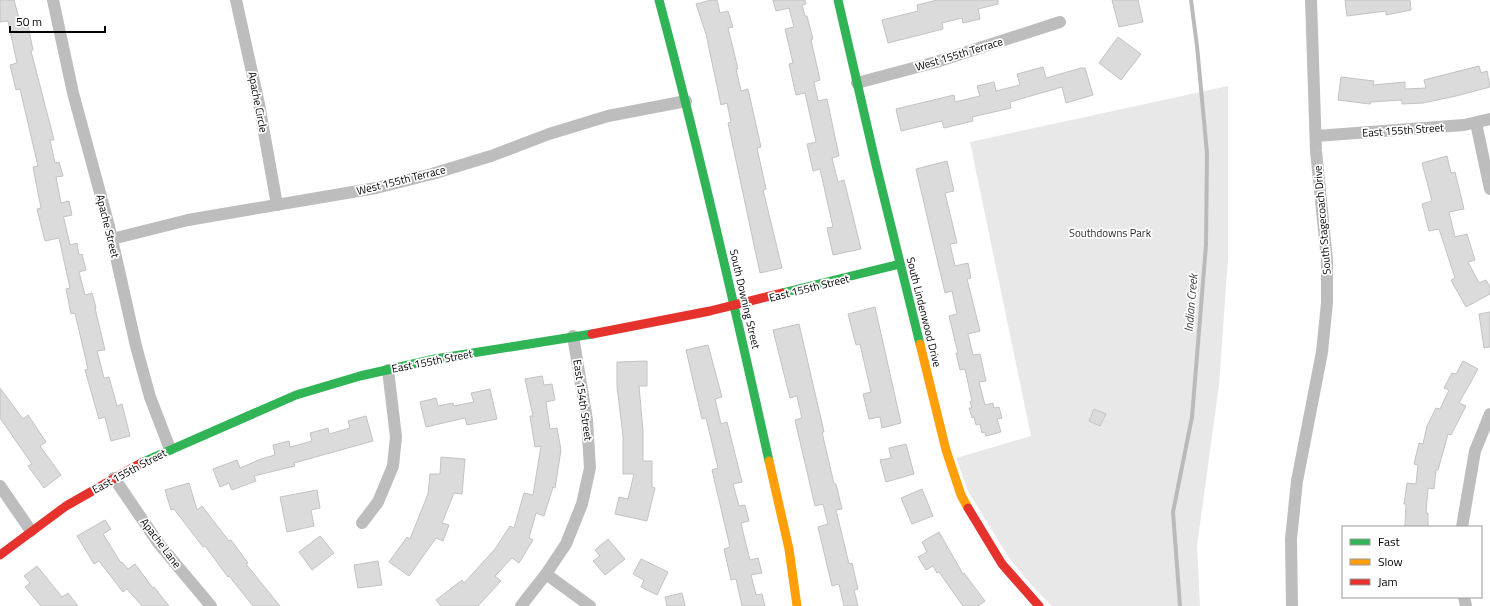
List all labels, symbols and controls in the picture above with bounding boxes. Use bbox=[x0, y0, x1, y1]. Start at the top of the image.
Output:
scale bar bbox=[10, 8, 105, 34]
text: 50 m bbox=[16, 12, 42, 31]
street label: West 155th Terrace bbox=[913, 33, 1005, 75]
street label: Apache Circle bbox=[244, 70, 272, 134]
street label: East 155th Street bbox=[1362, 119, 1445, 141]
street label: West 155th Terrace bbox=[355, 161, 447, 199]
street label: South Stagecoach Drive bbox=[1309, 164, 1335, 275]
street label: Apache Street bbox=[92, 193, 124, 260]
park label: Southdowns Park bbox=[1069, 225, 1152, 241]
street label: South Downing Street bbox=[726, 248, 764, 350]
street label: South Lindenwood Drive bbox=[903, 255, 946, 369]
street label: East 155th Street bbox=[767, 270, 851, 306]
water label: Indian Creek bbox=[1179, 272, 1203, 333]
street label: East 155th Street bbox=[390, 345, 474, 377]
street label: East 154th Street bbox=[569, 358, 597, 442]
street label: East 155th Street bbox=[89, 445, 169, 497]
street label: Apache Lane bbox=[137, 515, 185, 572]
legend bbox=[1342, 526, 1482, 598]
text: Fast bbox=[1378, 532, 1401, 551]
text: Slow bbox=[1378, 552, 1403, 571]
text: Jam bbox=[1378, 572, 1398, 591]

